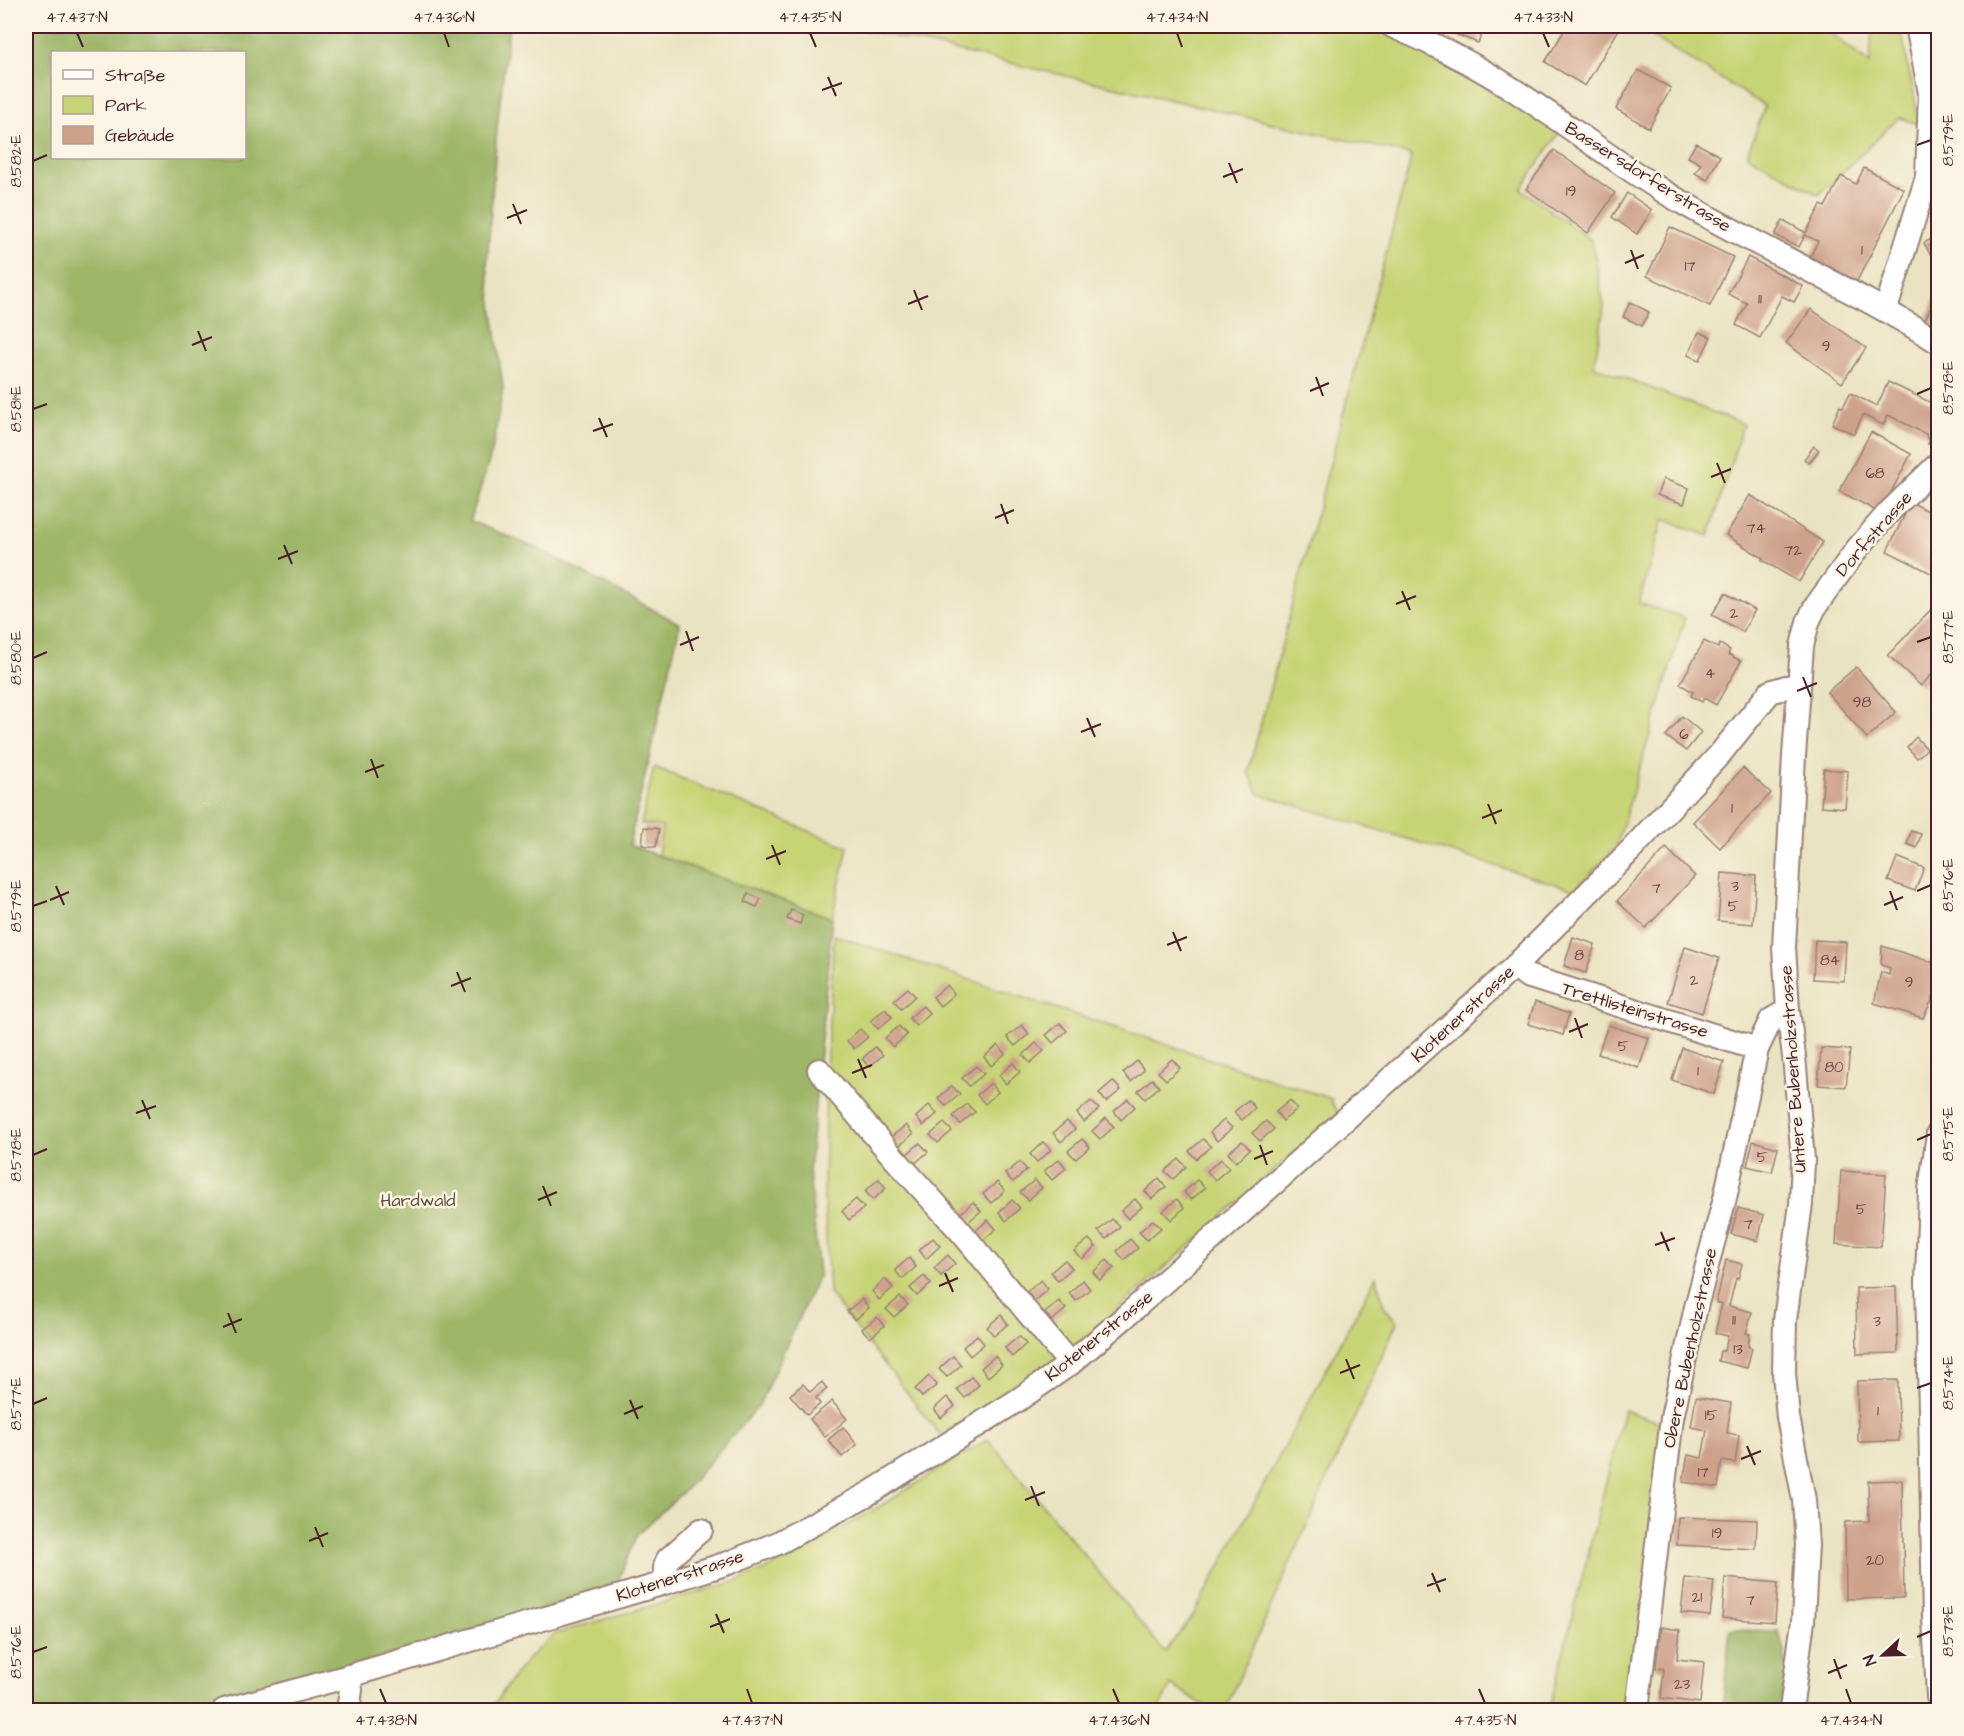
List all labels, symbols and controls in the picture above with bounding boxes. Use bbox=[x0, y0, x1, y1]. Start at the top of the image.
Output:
text: 47.437°N bbox=[46, 7, 108, 28]
text: 47.436°N bbox=[413, 7, 475, 28]
text: 47.435°N bbox=[779, 7, 841, 28]
text: 47.434°N bbox=[1146, 7, 1208, 28]
text: 47.433°N bbox=[1513, 7, 1573, 28]
legend bbox=[51, 51, 246, 159]
text: Straße bbox=[105, 63, 166, 88]
text: Park bbox=[105, 93, 147, 118]
text: 8.579°E bbox=[1938, 114, 1959, 166]
street label: Bassersdorferstrasse bbox=[1560, 116, 1736, 238]
text: Gebäude bbox=[105, 123, 175, 148]
text: 8.582°E bbox=[6, 134, 27, 187]
house number: 19 bbox=[1566, 181, 1576, 202]
house number: 1 bbox=[1861, 240, 1863, 261]
house number: 17 bbox=[1684, 256, 1696, 277]
house number: 11 bbox=[1758, 289, 1762, 310]
house number: 9 bbox=[1822, 336, 1830, 357]
text: 8.578°E bbox=[1938, 361, 1959, 415]
text: 8.581°E bbox=[6, 386, 27, 432]
house number: 68 bbox=[1865, 463, 1885, 484]
street label: Dorfstrasse bbox=[1830, 486, 1918, 582]
house number: 74 bbox=[1746, 518, 1766, 539]
house number: 72 bbox=[1784, 540, 1802, 561]
house number: 2 bbox=[1730, 603, 1739, 624]
text: 8.577°E bbox=[1938, 610, 1959, 664]
text: 8.580°E bbox=[6, 631, 27, 685]
house number: 4 bbox=[1705, 663, 1715, 684]
house number: 98 bbox=[1853, 692, 1871, 713]
house number: 6 bbox=[1679, 724, 1689, 745]
house number: 1 bbox=[1731, 798, 1733, 819]
text: 8.576°E bbox=[1938, 858, 1959, 912]
house number: 3 bbox=[1731, 876, 1739, 897]
house number: 7 bbox=[1651, 878, 1661, 899]
text: 8.579°E bbox=[6, 880, 27, 932]
house number: 5 bbox=[1728, 896, 1739, 917]
house number: 8 bbox=[1574, 945, 1584, 966]
house number: 84 bbox=[1820, 950, 1840, 971]
street label: Klotenerstrasse bbox=[1406, 959, 1520, 1068]
street label: Untere Bubenholzstrasse bbox=[1773, 964, 1813, 1174]
house number: 2 bbox=[1690, 970, 1699, 991]
house number: 9 bbox=[1905, 972, 1913, 993]
street label: Trettlisteinstrasse bbox=[1559, 976, 1712, 1044]
house number: 5 bbox=[1618, 1036, 1629, 1057]
house number: 80 bbox=[1824, 1057, 1844, 1078]
house number: 1 bbox=[1697, 1061, 1699, 1082]
text: 8.575°E bbox=[1938, 1107, 1959, 1161]
text: 8.578°E bbox=[6, 1128, 27, 1182]
house number: 5 bbox=[1757, 1147, 1768, 1168]
park label: Hardwald bbox=[381, 1188, 456, 1213]
house number: 5 bbox=[1856, 1199, 1867, 1220]
house number: 7 bbox=[1743, 1214, 1753, 1235]
street label: Obere Bubenholzstrasse bbox=[1657, 1246, 1723, 1450]
street label: Klotenerstrasse bbox=[1040, 1284, 1159, 1387]
house number: 11 bbox=[1732, 1310, 1736, 1331]
house number: 3 bbox=[1873, 1311, 1881, 1332]
house number: 13 bbox=[1733, 1339, 1743, 1360]
text: 8.574°E bbox=[1938, 1356, 1959, 1410]
text: 8.577°E bbox=[6, 1377, 27, 1431]
house number: 1 bbox=[1877, 1401, 1879, 1422]
house number: 15 bbox=[1705, 1405, 1718, 1426]
house number: 17 bbox=[1697, 1462, 1709, 1483]
house number: 19 bbox=[1712, 1523, 1722, 1544]
street label: Klotenerstrasse bbox=[613, 1544, 747, 1608]
house number: 20 bbox=[1866, 1550, 1885, 1571]
house number: 21 bbox=[1692, 1587, 1702, 1608]
house number: 7 bbox=[1745, 1590, 1755, 1611]
text: 8.573°E bbox=[1938, 1605, 1959, 1657]
text: 8.576°E bbox=[6, 1625, 27, 1679]
north arrow bbox=[1853, 1625, 1913, 1685]
text: N bbox=[1858, 1651, 1882, 1669]
house number: 23 bbox=[1674, 1674, 1690, 1695]
text: 47.438°N bbox=[355, 1710, 417, 1731]
text: 47.437°N bbox=[721, 1710, 783, 1731]
text: 47.436°N bbox=[1088, 1710, 1150, 1731]
text: 47.435°N bbox=[1454, 1710, 1516, 1731]
text: 47.434°N bbox=[1820, 1710, 1882, 1731]

